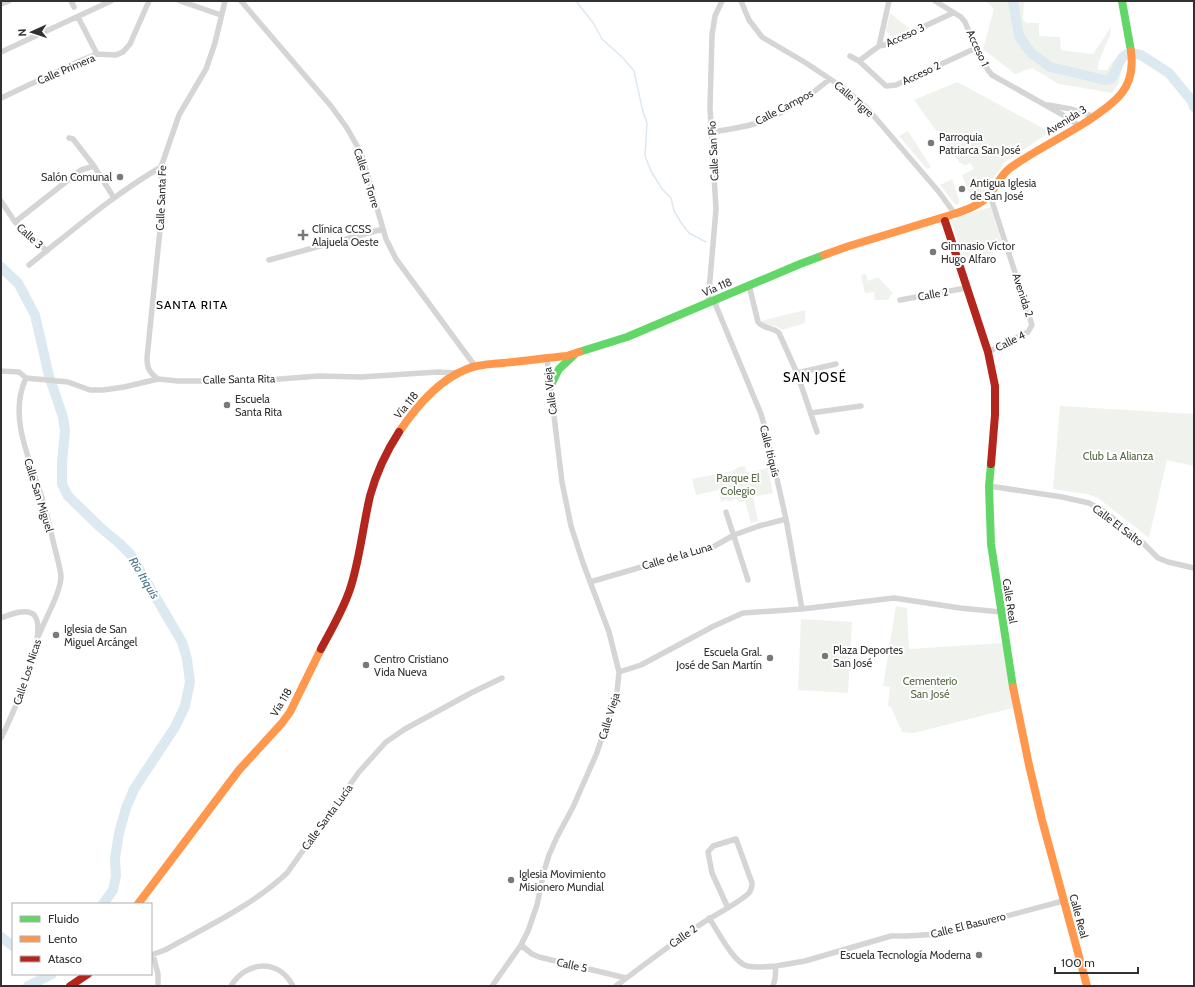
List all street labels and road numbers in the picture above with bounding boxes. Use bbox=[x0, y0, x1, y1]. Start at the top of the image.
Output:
street label: Acceso 3 bbox=[883, 20, 927, 50]
street label: Acceso 1 bbox=[963, 27, 993, 69]
street label: Calle Primera bbox=[35, 50, 98, 87]
street label: Acceso 2 bbox=[899, 58, 943, 88]
street label: Calle Tigre bbox=[831, 78, 877, 120]
street label: Calle Campos bbox=[753, 86, 816, 128]
street label: Avenida 3 bbox=[1043, 102, 1089, 138]
street label: Calle San Pío bbox=[704, 121, 722, 181]
street label: Calle La Torre bbox=[351, 146, 383, 210]
street label: Calle Santa Fe bbox=[153, 165, 169, 231]
street label: Calle 3 bbox=[14, 220, 46, 252]
street label: Avenida 2 bbox=[1009, 271, 1037, 319]
street label: Vía 118 bbox=[700, 274, 734, 300]
street label: Calle 2 bbox=[916, 284, 950, 304]
street label: Calle 4 bbox=[993, 327, 1028, 354]
street label: Calle Vieja bbox=[540, 366, 560, 416]
street label: Calle Santa Rita bbox=[203, 371, 276, 387]
street label: Vía 118 bbox=[391, 389, 421, 421]
street label: Calle Itiquís bbox=[757, 424, 783, 479]
street label: Calle San Miguel bbox=[21, 456, 57, 534]
street label: Calle El Salto bbox=[1090, 501, 1146, 549]
street label: Calle de la Luna bbox=[640, 539, 714, 573]
street label: Calle Real bbox=[1000, 578, 1021, 625]
street label: Calle Los Nicas bbox=[10, 637, 44, 707]
street label: Vía 118 bbox=[267, 685, 295, 719]
street label: Calle Vieja bbox=[595, 690, 623, 741]
street label: Calle Santa Lucía bbox=[298, 781, 356, 853]
street label: Calle Real bbox=[1066, 892, 1092, 940]
street label: Calle El Basurero bbox=[929, 909, 1007, 941]
street label: Calle 2 bbox=[666, 921, 700, 951]
street label: Calle 5 bbox=[555, 955, 589, 975]

